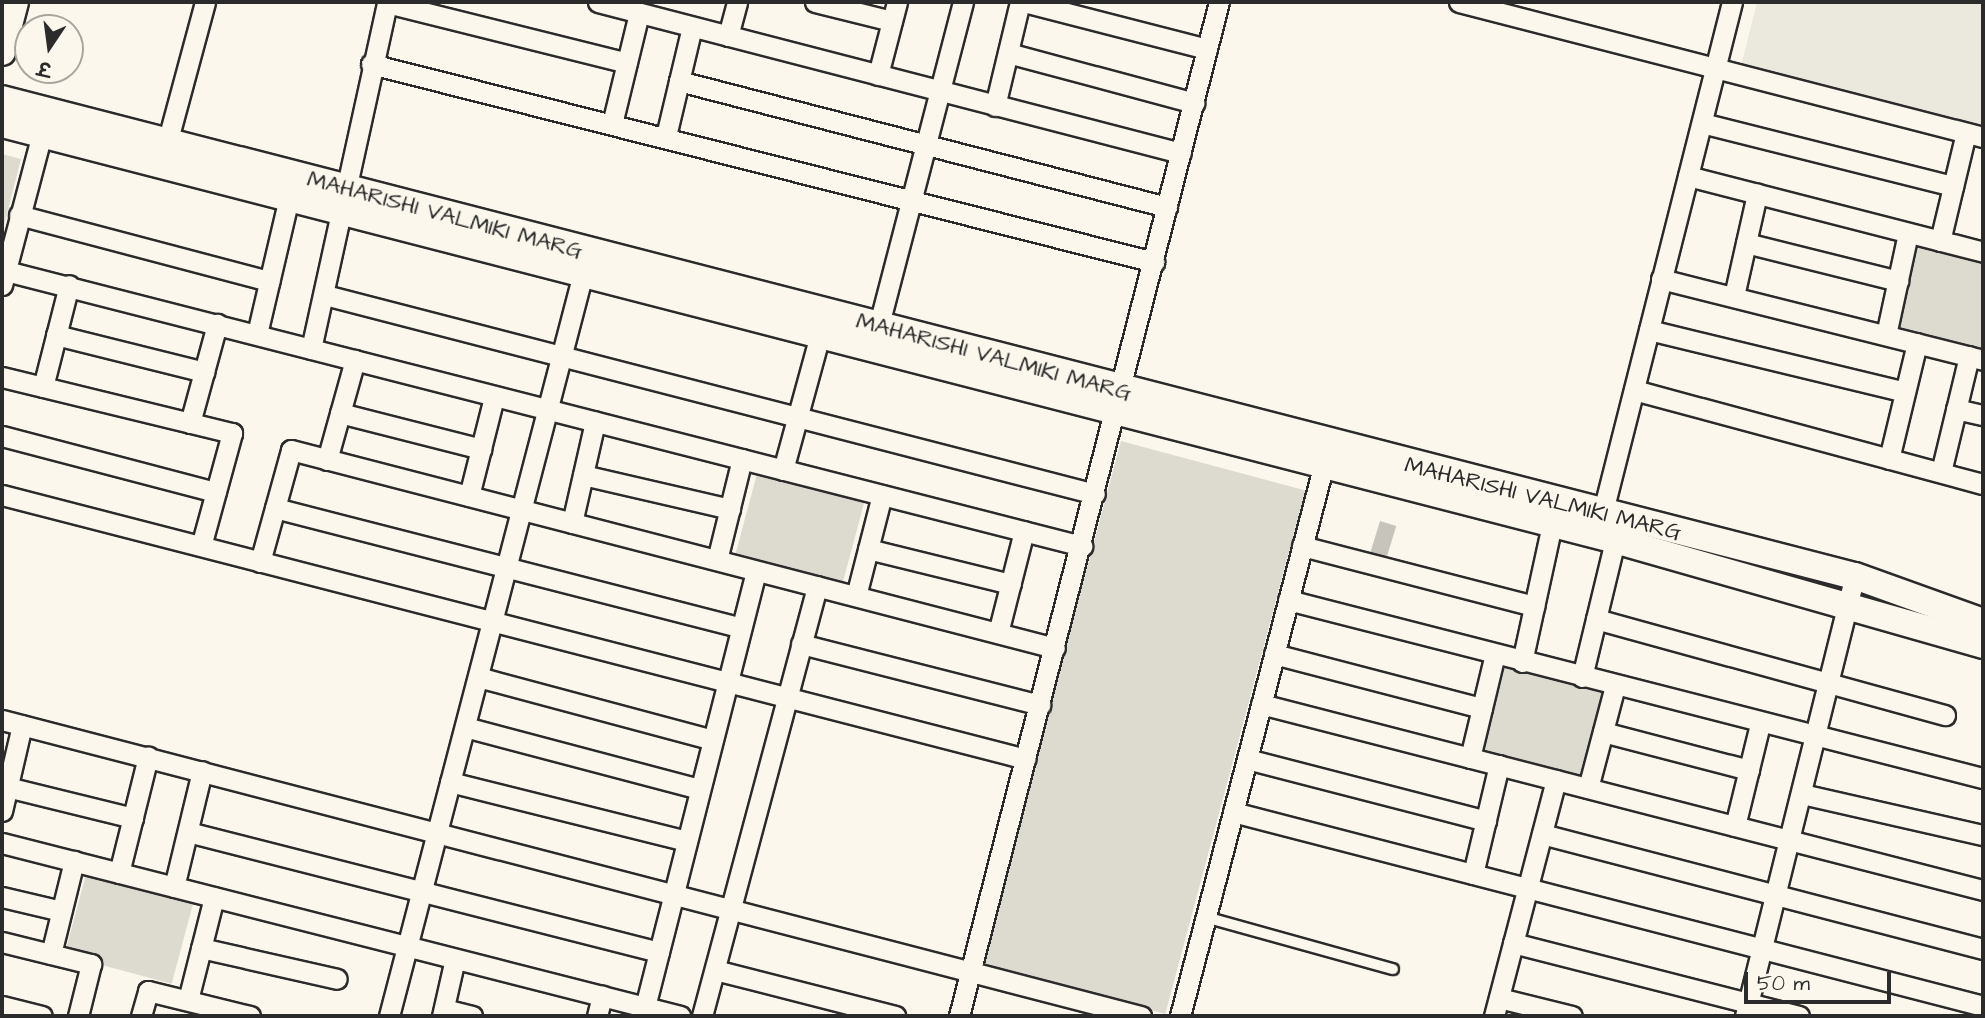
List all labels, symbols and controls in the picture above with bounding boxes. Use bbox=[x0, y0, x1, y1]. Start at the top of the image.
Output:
north arrow bbox=[14, 14, 84, 84]
text: उ bbox=[35, 53, 54, 83]
street label: MAHARISHI VALMIKI MARG bbox=[304, 165, 586, 265]
street label: MAHARISHI VALMIKI MARG bbox=[853, 307, 1135, 407]
street label: MAHARISHI VALMIKI MARG bbox=[1402, 451, 1684, 547]
scale bar bbox=[1747, 958, 1894, 1002]
text: 50 m bbox=[1757, 969, 1810, 998]

